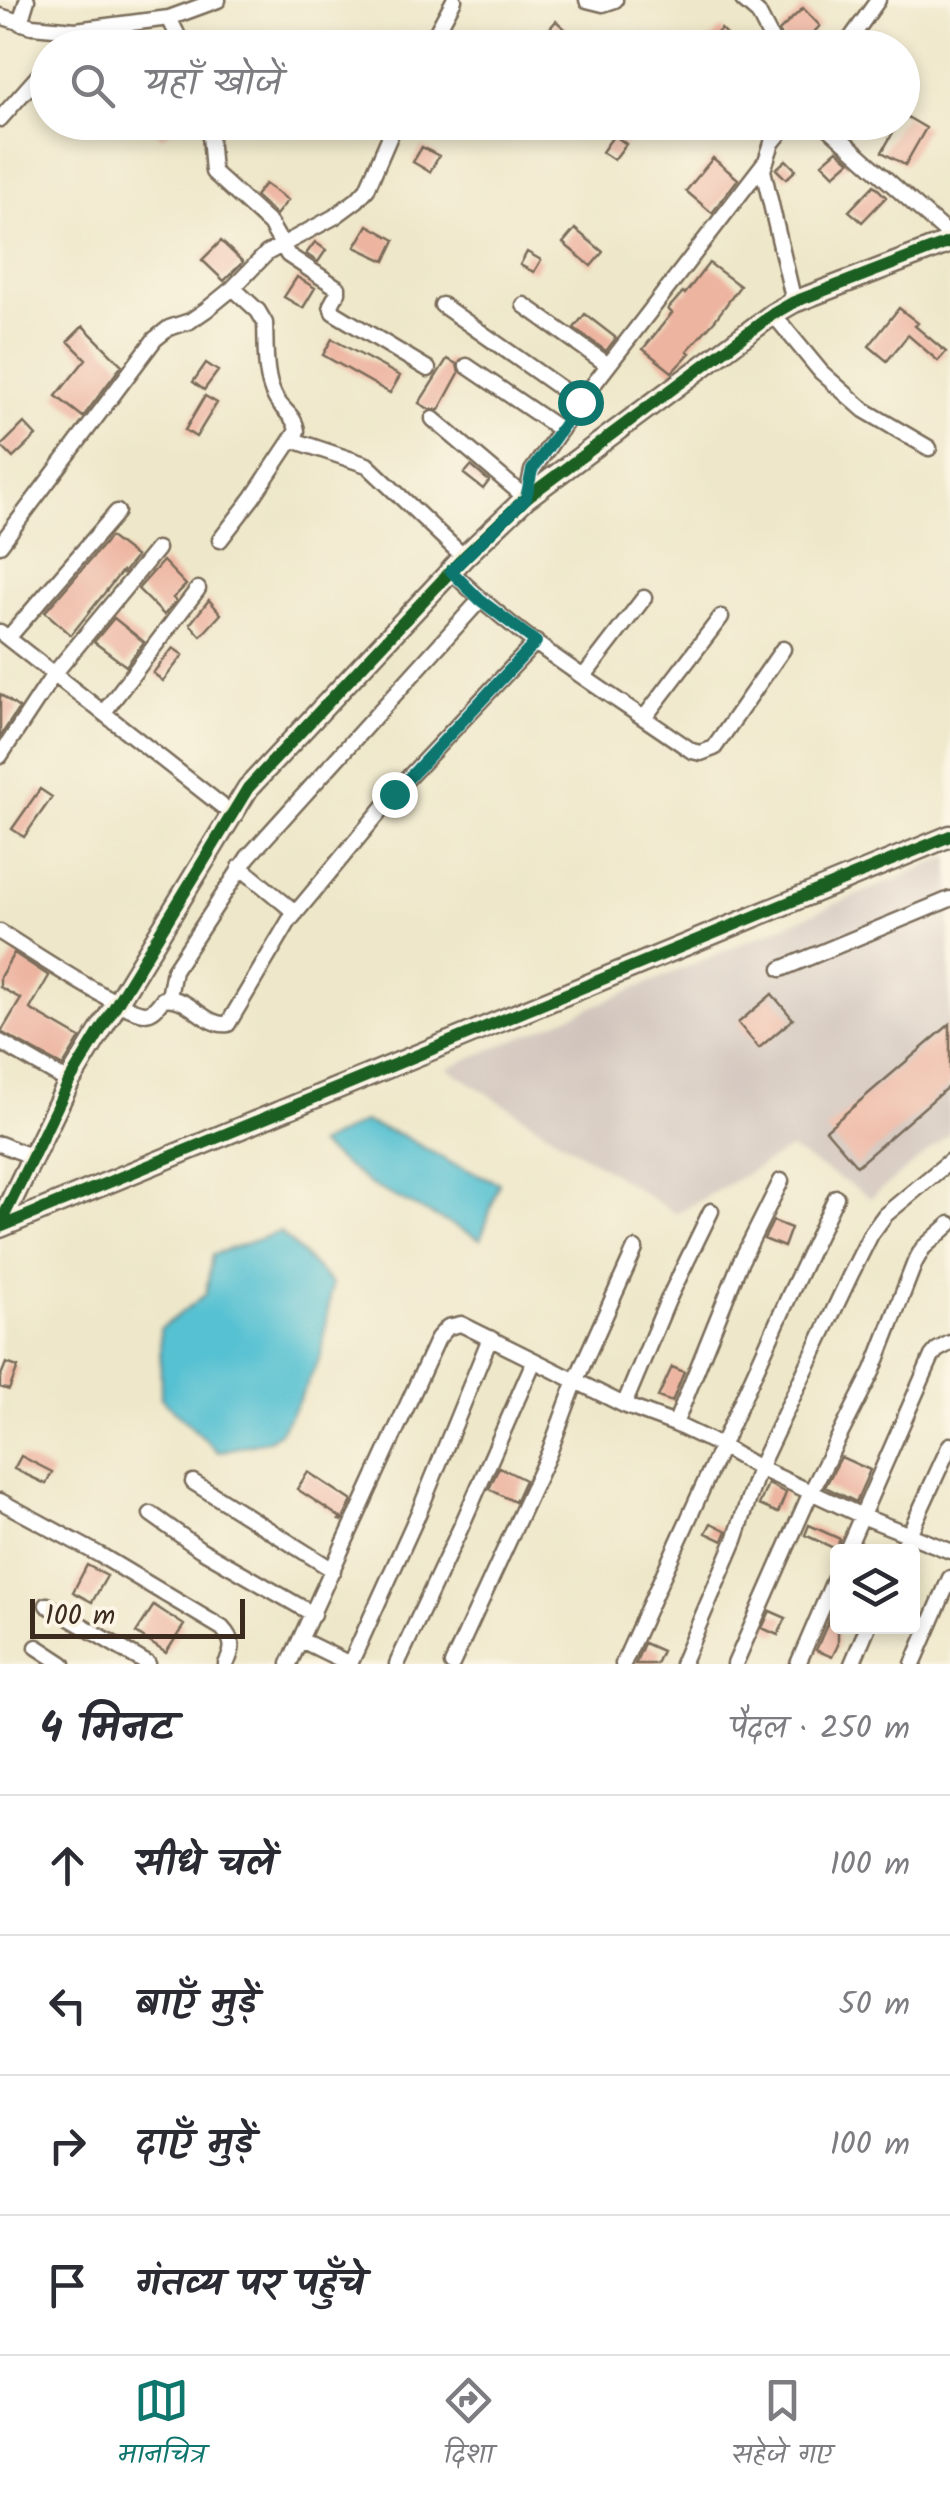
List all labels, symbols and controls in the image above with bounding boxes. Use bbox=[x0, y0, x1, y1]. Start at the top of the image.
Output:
search box bbox=[30, 30, 920, 140]
text: यहाँ खोजें bbox=[145, 55, 282, 115]
icon: search bbox=[65, 58, 120, 113]
route start bbox=[558, 380, 604, 426]
route end bbox=[372, 772, 418, 818]
map controls bbox=[830, 1544, 920, 1634]
button: layers bbox=[830, 1544, 920, 1634]
scale bar bbox=[30, 1594, 245, 1638]
text: 100 m bbox=[45, 1594, 115, 1639]
text: 4 मिनट bbox=[40, 1696, 174, 1763]
text: पैदल · 250 m bbox=[730, 1704, 910, 1755]
text: सीधे चलें bbox=[135, 1835, 275, 1895]
icon: ahead bbox=[40, 1838, 95, 1893]
text: 100 m bbox=[830, 1840, 910, 1891]
text: बाएँ मुड़ें bbox=[135, 1975, 257, 2035]
icon: left bbox=[40, 1978, 95, 2033]
text: 50 m bbox=[839, 1980, 910, 2031]
text: दाएँ मुड़ें bbox=[135, 2115, 253, 2175]
icon: right bbox=[40, 2118, 95, 2173]
text: 100 m bbox=[830, 2120, 910, 2171]
text: गंतव्य पर पहुँचे bbox=[135, 2255, 365, 2315]
icon: arrive bbox=[40, 2258, 95, 2313]
tab: मानचित्र bbox=[118, 2373, 205, 2478]
tab: दिशा bbox=[441, 2373, 496, 2478]
tab: सहेजे गए bbox=[732, 2373, 832, 2478]

